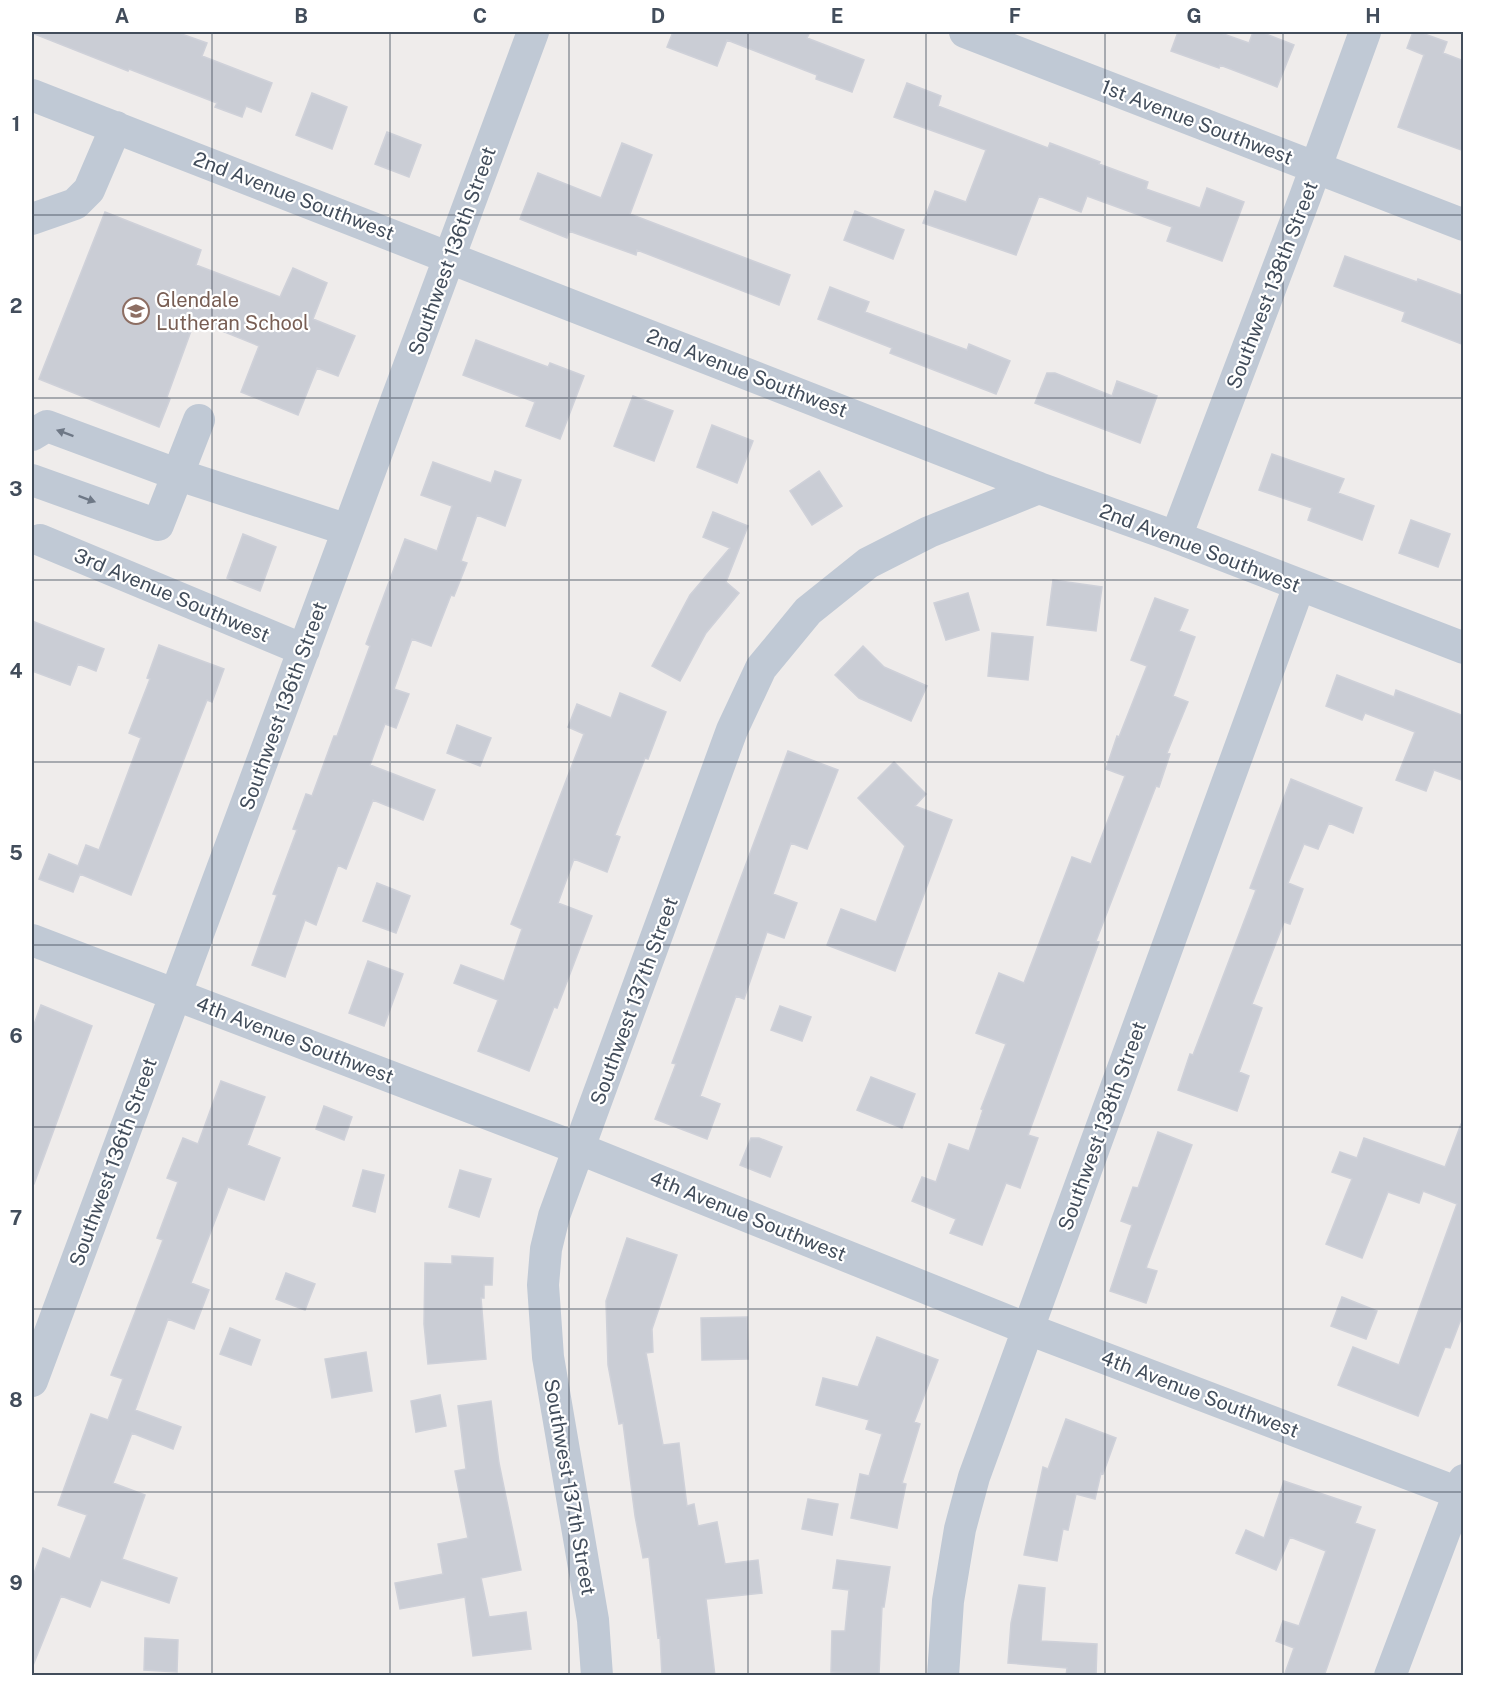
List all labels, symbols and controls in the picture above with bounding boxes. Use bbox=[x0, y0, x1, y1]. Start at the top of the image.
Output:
text: A bbox=[115, 4, 129, 28]
text: B bbox=[294, 4, 308, 28]
text: C bbox=[473, 4, 487, 28]
text: D bbox=[651, 4, 665, 28]
text: E bbox=[831, 4, 843, 28]
text: F bbox=[1009, 4, 1021, 28]
text: G bbox=[1186, 4, 1202, 28]
text: H bbox=[1365, 4, 1381, 28]
street label: 1st Avenue Southwest bbox=[1098, 74, 1296, 170]
text: 1 bbox=[12, 112, 20, 136]
street label: Southwest 136th Street bbox=[403, 143, 501, 359]
street label: 2nd Avenue Southwest bbox=[190, 147, 398, 245]
street label: Southwest 138th Street bbox=[1221, 178, 1323, 392]
place label: Glendale Lutheran School bbox=[156, 288, 309, 335]
text: 2 bbox=[10, 294, 22, 318]
school or university icon: Glendale Lutheran School bbox=[121, 296, 151, 326]
street label: 2nd Avenue Southwest bbox=[643, 324, 851, 422]
one-way arrow bbox=[56, 427, 74, 437]
text: 3 bbox=[9, 477, 23, 501]
one-way arrow bbox=[78, 495, 96, 505]
street label: 2nd Avenue Southwest bbox=[1096, 499, 1304, 597]
street label: 3rd Avenue Southwest bbox=[71, 543, 273, 647]
street label: Southwest 136th Street bbox=[234, 598, 332, 814]
text: 4 bbox=[9, 659, 23, 683]
text: 5 bbox=[9, 841, 23, 865]
street label: Southwest 137th Street bbox=[585, 894, 683, 1108]
street label: 4th Avenue Southwest bbox=[193, 991, 397, 1089]
street label: Southwest 138th Street bbox=[1053, 1018, 1151, 1234]
text: 6 bbox=[9, 1024, 23, 1048]
street label: Southwest 136th Street bbox=[64, 1054, 162, 1270]
street label: 4th Avenue Southwest bbox=[646, 1166, 850, 1266]
text: 7 bbox=[10, 1206, 22, 1230]
street label: 4th Avenue Southwest bbox=[1098, 1345, 1302, 1443]
street label: Southwest 137th Street bbox=[539, 1377, 601, 1597]
text: 8 bbox=[9, 1388, 23, 1412]
text: 9 bbox=[9, 1571, 23, 1595]

